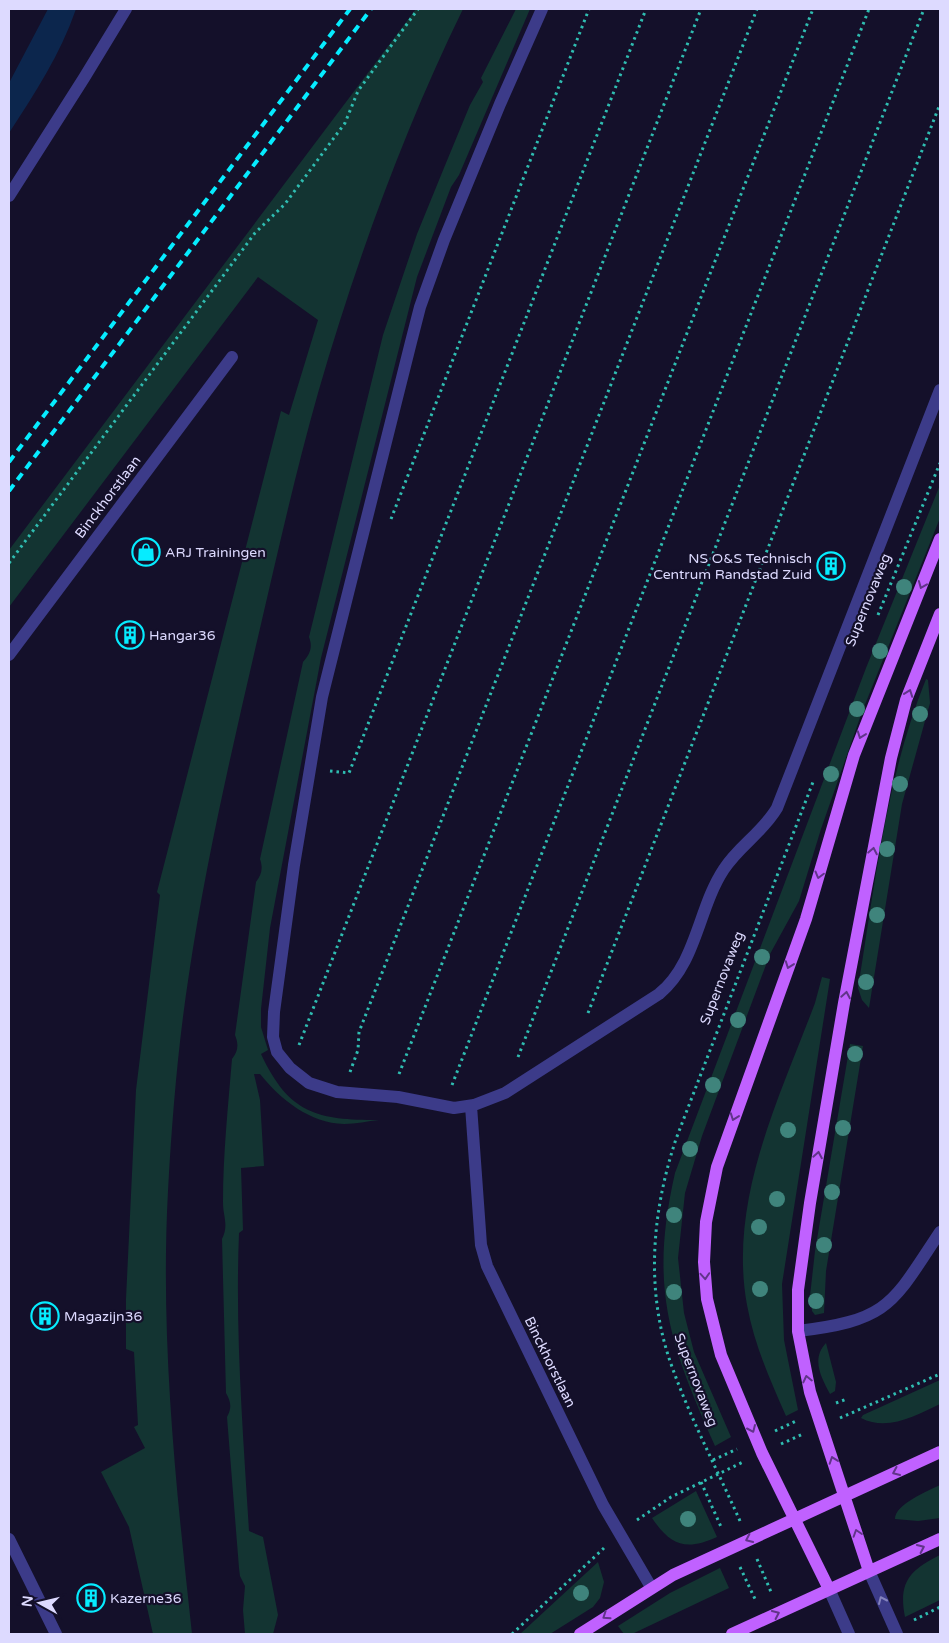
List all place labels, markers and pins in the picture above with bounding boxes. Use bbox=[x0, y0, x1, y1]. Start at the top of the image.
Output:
shop icon: ARJ Trainingen bbox=[131, 537, 161, 567]
place label: ARJ Trainingen bbox=[165, 544, 266, 561]
place label: NS O&S Technisch Centrum Randstad Zuid bbox=[653, 550, 812, 583]
building icon: NS O&S Technisch Centrum Randstad Zuid bbox=[816, 551, 846, 581]
building icon: Hangar36 bbox=[115, 620, 145, 650]
place label: Hangar36 bbox=[149, 627, 216, 644]
building icon: Magazijn36 bbox=[30, 1301, 60, 1331]
place label: Magazijn36 bbox=[64, 1308, 142, 1325]
building icon: Kazerne36 bbox=[76, 1583, 106, 1613]
place label: Kazerne36 bbox=[110, 1590, 182, 1607]

